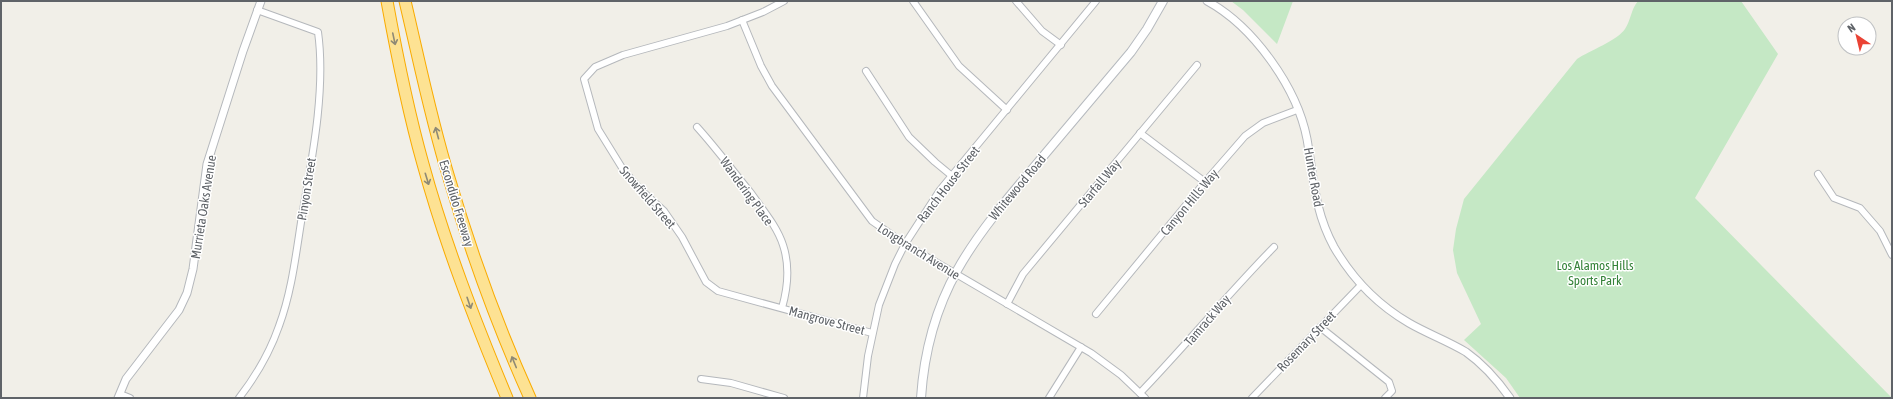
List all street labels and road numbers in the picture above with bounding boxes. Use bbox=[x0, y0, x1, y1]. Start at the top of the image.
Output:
street label: Ranch House Street bbox=[914, 143, 983, 225]
street label: Hunter Road bbox=[1301, 146, 1326, 208]
street label: Whitewood Road bbox=[986, 152, 1049, 223]
street label: Murrieta Oaks Avenue bbox=[188, 154, 219, 260]
street label: Wandering Place bbox=[717, 154, 776, 228]
street label: Pinyon Street bbox=[294, 156, 319, 222]
street label: Starfall Way bbox=[1075, 156, 1124, 210]
street label: Escondido Freeway bbox=[436, 158, 477, 249]
street label: Snowfield Street bbox=[616, 163, 679, 232]
street label: Canyon Hills Way bbox=[1157, 166, 1222, 239]
street label: Longbranch Avenue bbox=[875, 220, 963, 283]
street label: Tamrack Way bbox=[1181, 291, 1234, 349]
street label: Mangrove Street bbox=[787, 303, 867, 338]
street label: Rosemary Street bbox=[1274, 308, 1339, 375]

